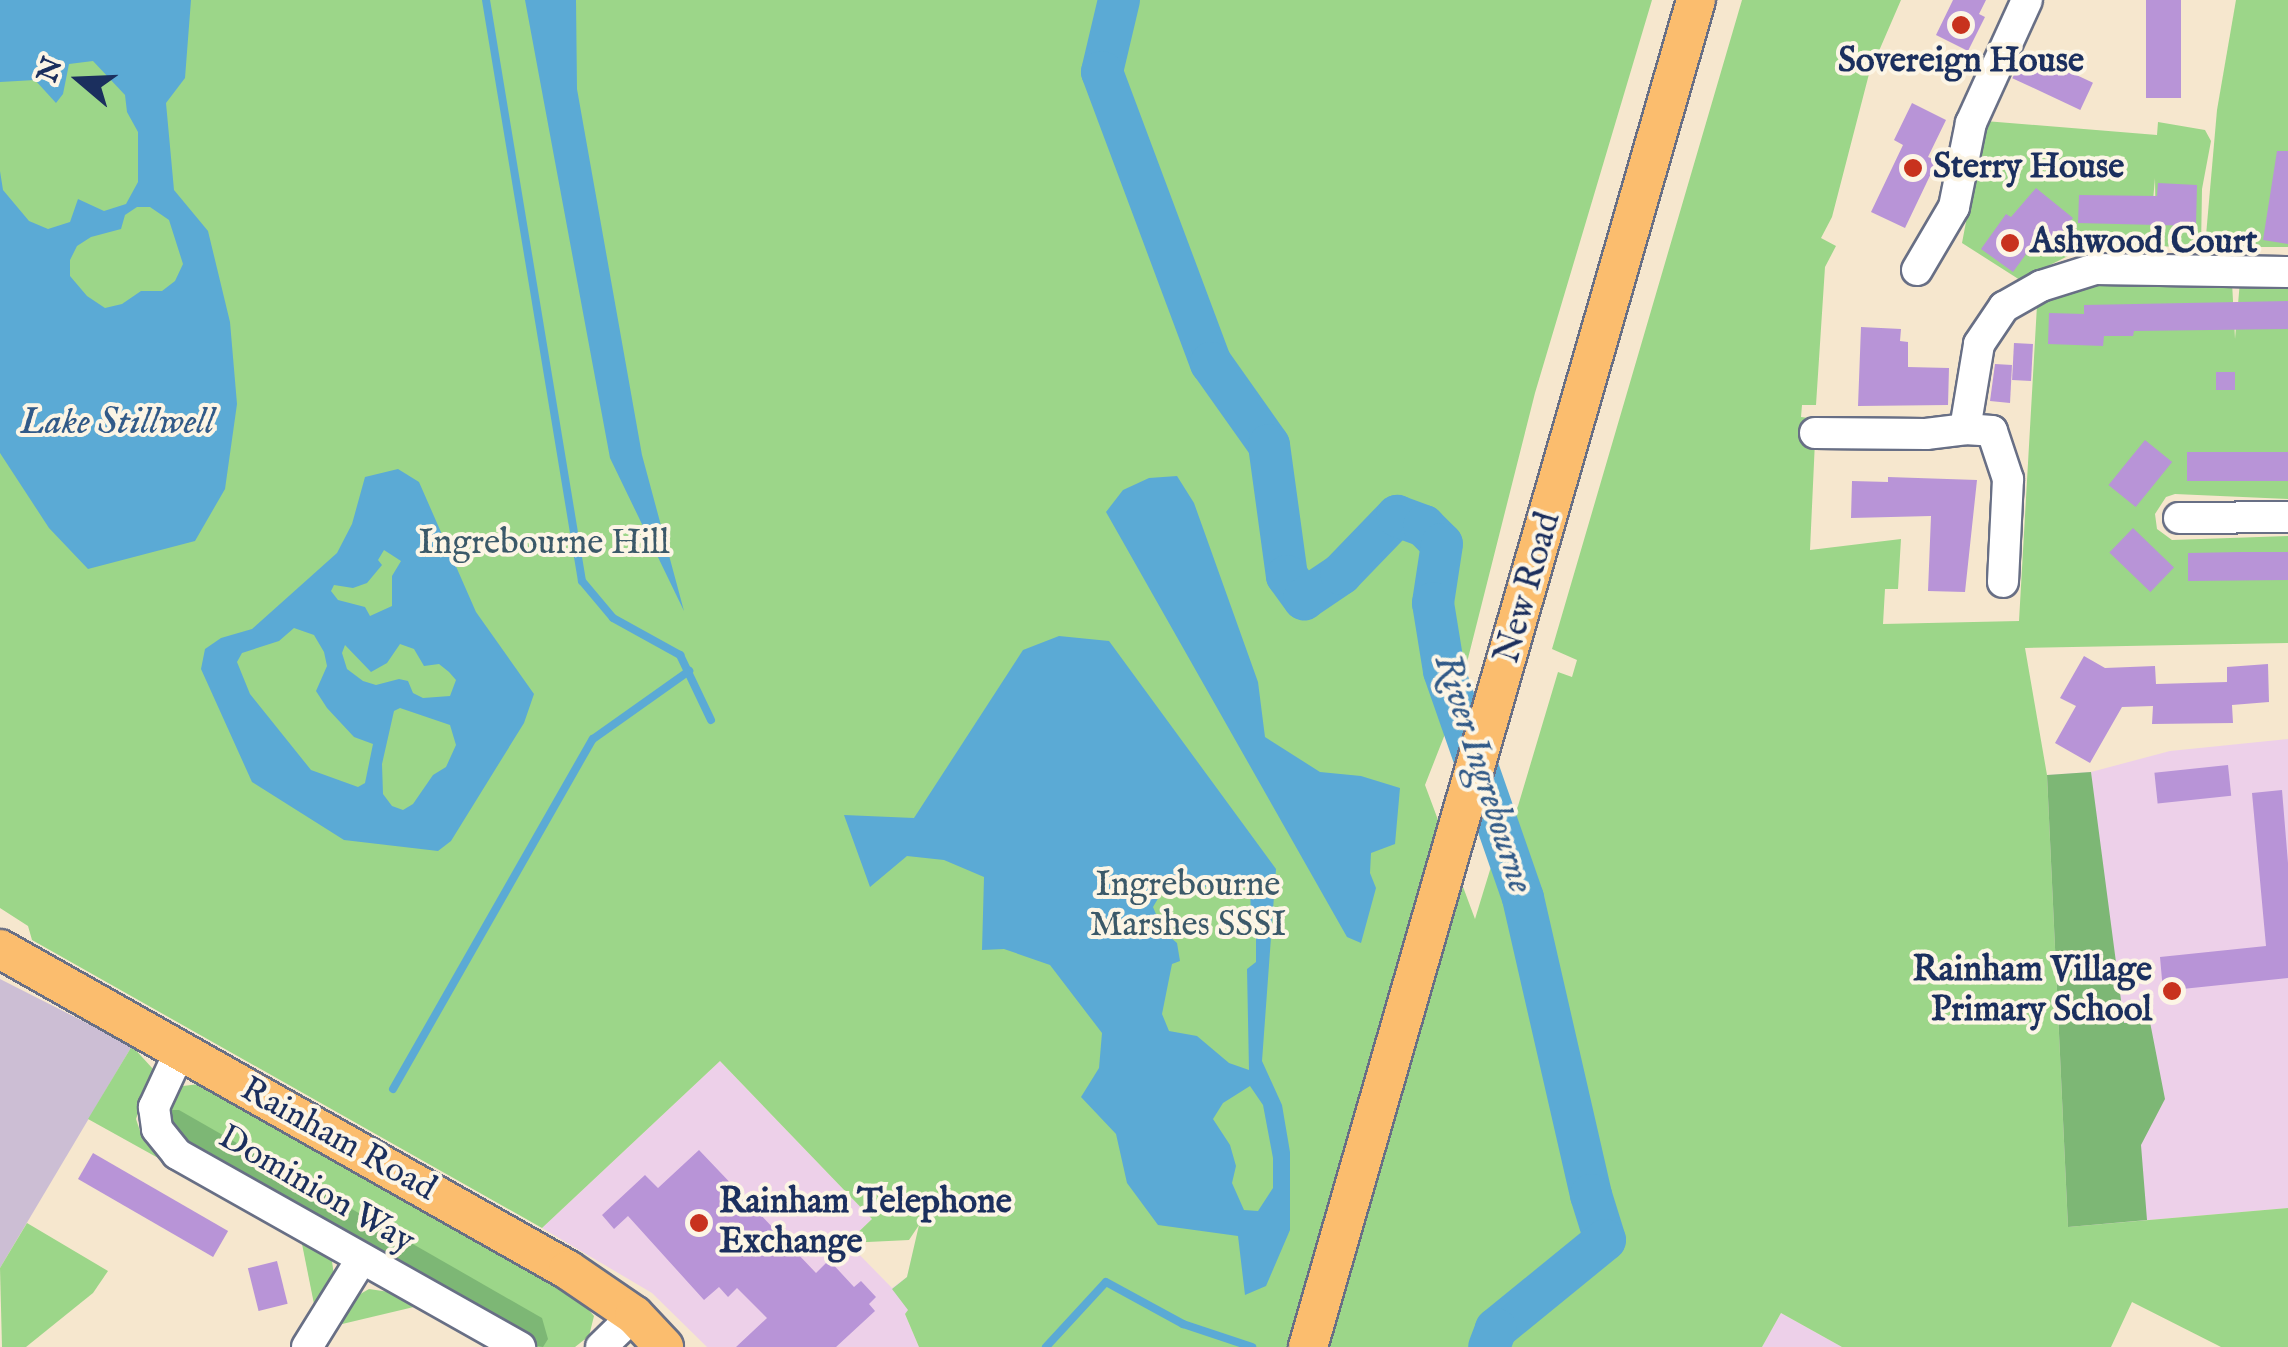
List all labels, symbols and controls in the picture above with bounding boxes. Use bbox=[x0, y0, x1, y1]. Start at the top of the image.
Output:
marker: Sovereign House bbox=[1950, 14, 1972, 36]
north arrow bbox=[30, 30, 130, 130]
place label: Sovereign House bbox=[1838, 41, 2084, 83]
text: N bbox=[31, 53, 72, 87]
place label: Sterry House bbox=[1933, 147, 2124, 189]
marker: Sterry House bbox=[1902, 157, 1924, 179]
place label: Ashwood Court bbox=[2030, 222, 2258, 264]
marker: Ashwood Court bbox=[1999, 232, 2021, 254]
water label: Lake Stillwell bbox=[20, 401, 214, 447]
street label: New Road bbox=[1487, 508, 1571, 668]
park label: Ingrebourne Hill bbox=[419, 523, 669, 565]
water label: River Ingrebourne bbox=[1422, 649, 1542, 899]
park label: Ingrebourne Marshes SSSI bbox=[1090, 865, 1286, 947]
place label: Rainham Village Primary School bbox=[1912, 950, 2152, 1032]
marker: Rainham Village Primary School bbox=[2161, 980, 2183, 1002]
street label: Rainham Road bbox=[233, 1069, 443, 1211]
street label: Dominion Way bbox=[210, 1117, 422, 1263]
place label: Rainham Telephone Exchange bbox=[719, 1182, 1012, 1264]
marker: Rainham Telephone Exchange bbox=[688, 1212, 710, 1234]

